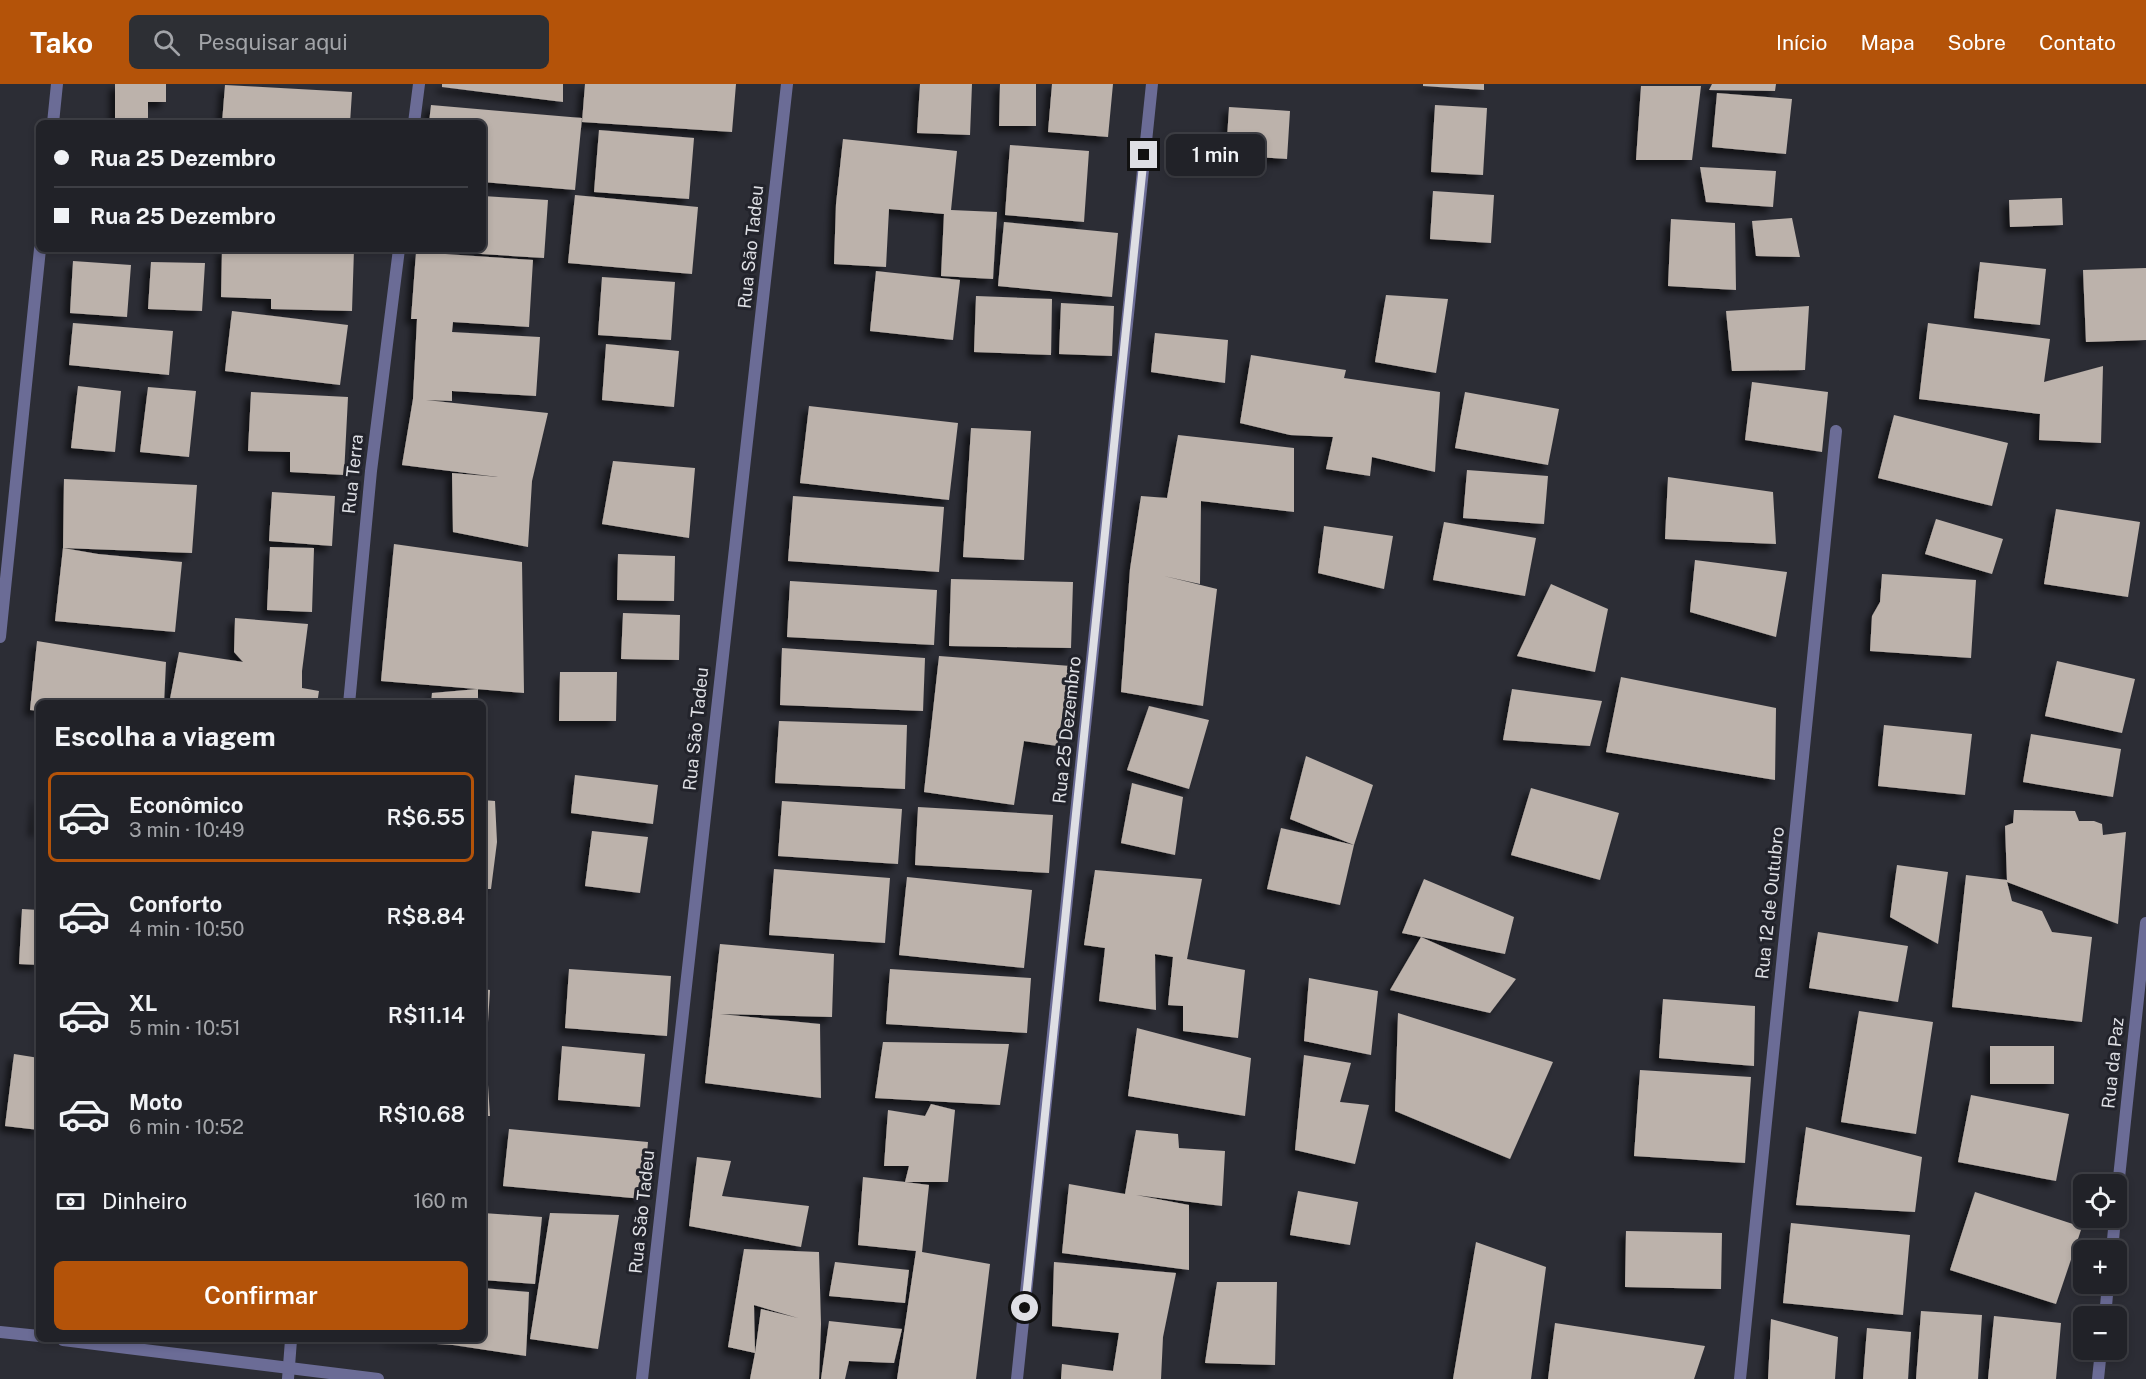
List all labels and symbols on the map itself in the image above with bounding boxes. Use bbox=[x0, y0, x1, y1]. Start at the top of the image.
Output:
callout: 1 min bbox=[1165, 134, 1264, 176]
route end bbox=[1130, 141, 1157, 168]
street label: Rua São Tadeu bbox=[734, 184, 767, 310]
street label: Rua Terra bbox=[338, 433, 367, 515]
street label: Rua 25 Dezembro bbox=[1048, 655, 1085, 805]
street label: Rua São Tadeu bbox=[679, 666, 712, 792]
street label: Rua 12 de Outubro bbox=[1751, 826, 1788, 980]
street label: Rua da Paz bbox=[2097, 1016, 2128, 1110]
street label: Rua São Tadeu bbox=[625, 1149, 658, 1275]
route start bbox=[1011, 1294, 1038, 1321]

